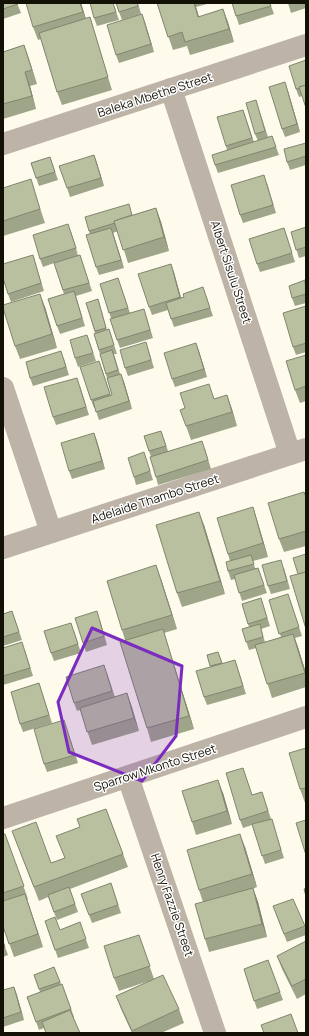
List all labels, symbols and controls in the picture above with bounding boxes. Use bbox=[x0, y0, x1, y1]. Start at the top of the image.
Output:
street label: Baleka Mbethe Street bbox=[95, 68, 215, 121]
street label: Albert Sisulu Street bbox=[207, 218, 256, 326]
street label: Adelaide Thambo Street bbox=[89, 470, 221, 527]
street label: Sparrow Mkonto Street bbox=[92, 740, 218, 795]
street label: Henry Fazzie Street bbox=[147, 851, 198, 959]

